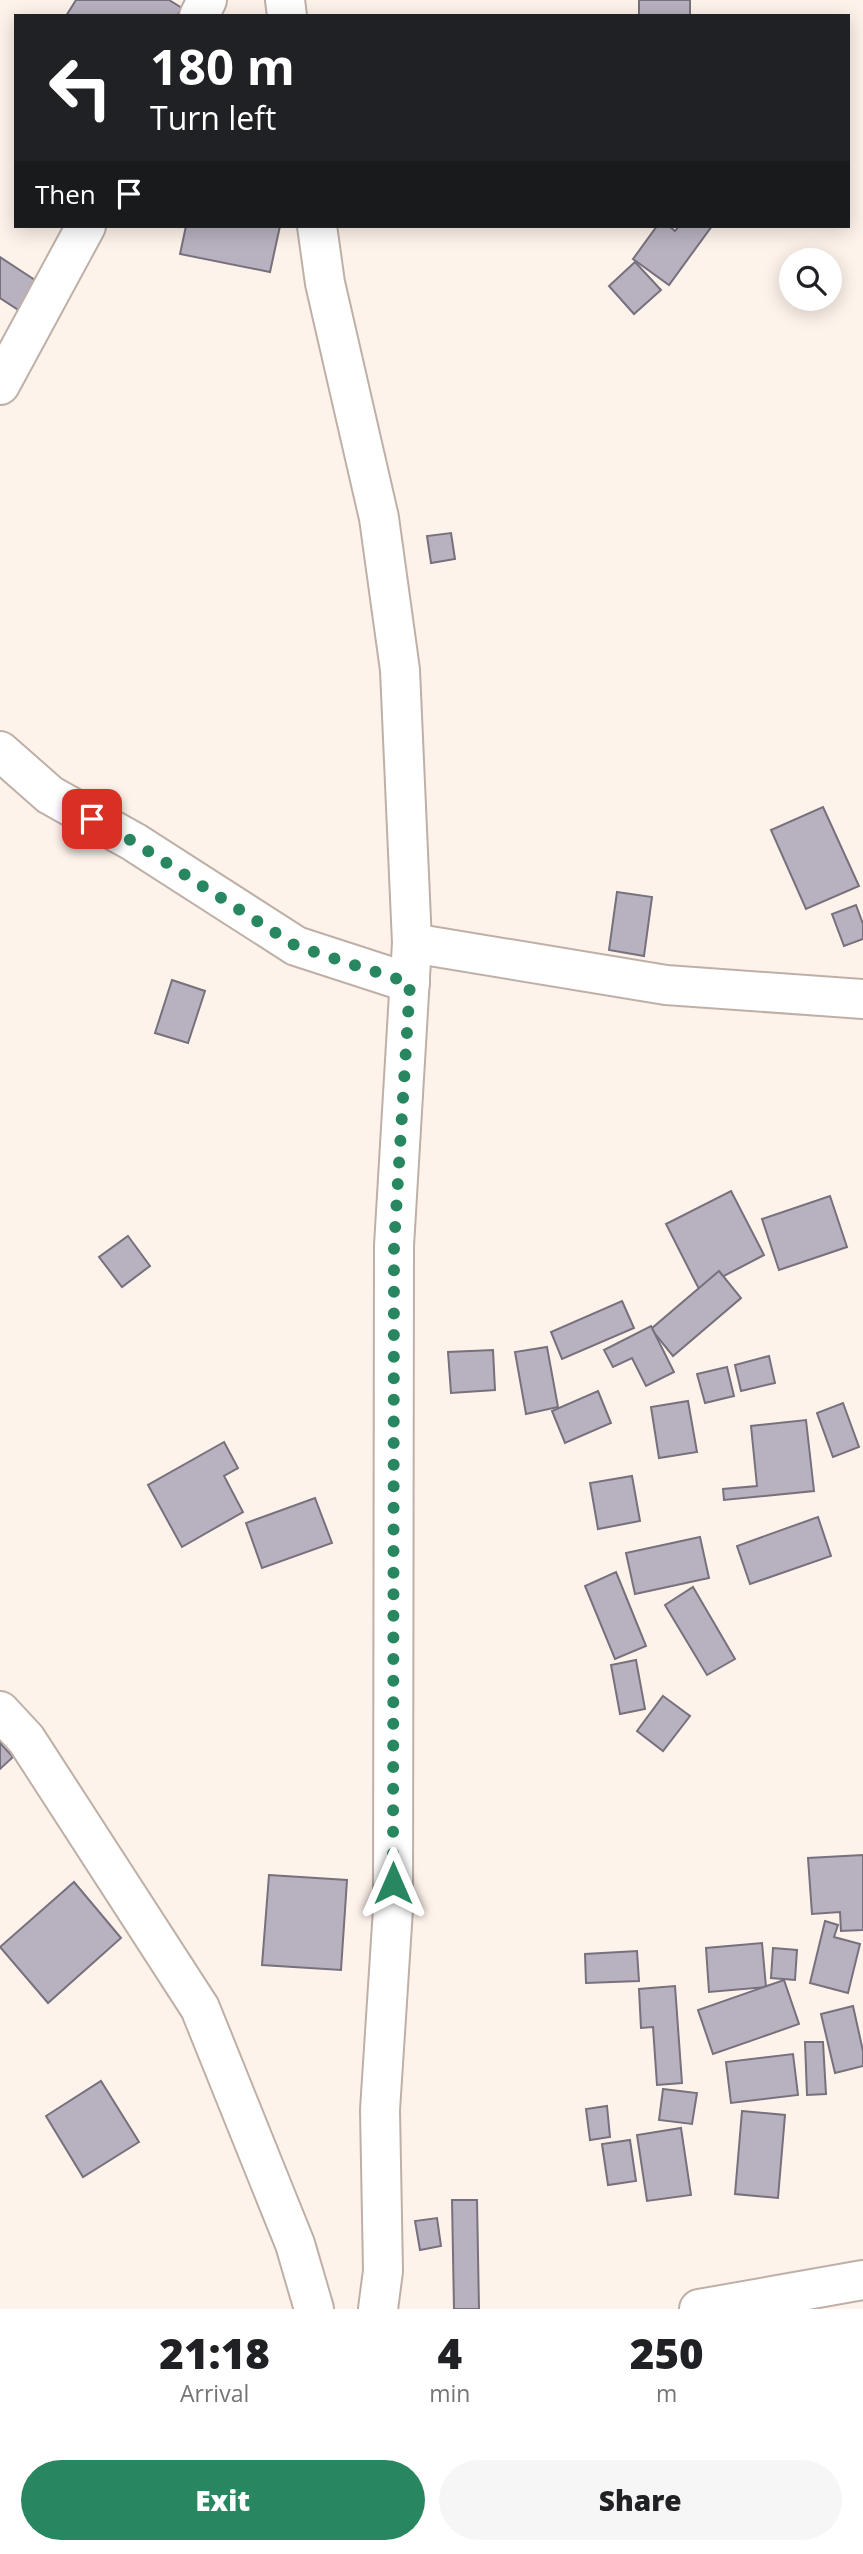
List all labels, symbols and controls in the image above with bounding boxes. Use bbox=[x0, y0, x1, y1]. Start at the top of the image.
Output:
text: 180 m bbox=[150, 33, 295, 99]
icon: left bbox=[35, 42, 126, 133]
text: Turn left bbox=[150, 96, 276, 139]
icon: arrive bbox=[110, 175, 148, 213]
text: Then bbox=[35, 176, 96, 212]
map controls bbox=[779, 248, 842, 311]
button: search bbox=[779, 248, 842, 311]
pin bbox=[62, 789, 122, 849]
icon: arrive bbox=[73, 800, 111, 838]
position arrow bbox=[356, 1846, 430, 1920]
text: 21:18 bbox=[159, 2324, 270, 2381]
text: 4 bbox=[438, 2324, 462, 2381]
text: 250 bbox=[630, 2324, 704, 2381]
text: Arrival bbox=[180, 2377, 249, 2409]
text: min bbox=[429, 2377, 470, 2409]
text: m bbox=[656, 2377, 677, 2409]
button: Exit bbox=[21, 2460, 425, 2540]
button: Share bbox=[439, 2460, 842, 2540]

